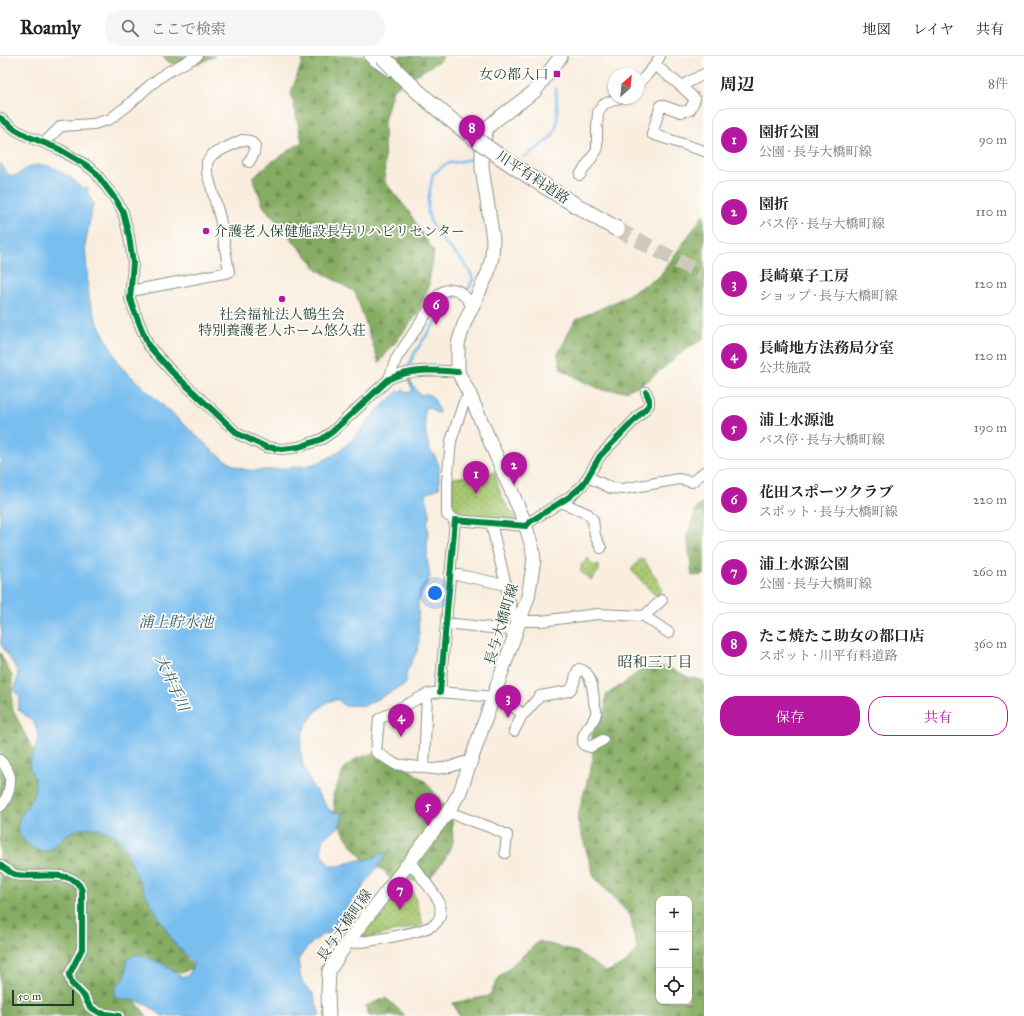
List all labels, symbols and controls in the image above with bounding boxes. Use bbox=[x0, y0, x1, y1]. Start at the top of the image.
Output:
search box bbox=[105, 10, 385, 46]
text: Roamly bbox=[20, 16, 81, 39]
icon: search bbox=[119, 17, 141, 39]
text: ここで検索 bbox=[151, 20, 226, 38]
text: 地図 bbox=[863, 21, 891, 38]
text: レイヤ bbox=[913, 21, 954, 38]
text: 共有 bbox=[976, 21, 1004, 38]
place label: 女の都入口 bbox=[479, 66, 549, 83]
north arrow bbox=[608, 68, 644, 104]
marker: 女の都入口 bbox=[552, 69, 562, 79]
text: 周辺 bbox=[720, 74, 754, 95]
text: 8件 bbox=[988, 76, 1008, 92]
pin: 8 bbox=[459, 115, 485, 148]
text: 園折公園 bbox=[759, 123, 819, 141]
text: 1 bbox=[731, 132, 737, 148]
text: 90 m bbox=[979, 132, 1007, 148]
text: 公園 · 長与大橋町線 bbox=[759, 144, 871, 160]
street label: 川平有料道路 bbox=[493, 147, 573, 207]
text: 園折 bbox=[759, 195, 789, 213]
text: 2 bbox=[731, 204, 737, 220]
text: 110 m bbox=[975, 204, 1007, 220]
text: バス停 · 長与大橋町線 bbox=[759, 216, 884, 232]
place label: 介護老人保健施設長与リハビリセンター bbox=[214, 223, 465, 240]
marker: 介護老人保健施設長与リハビリセンター bbox=[201, 226, 211, 236]
text: 長崎菓子工房 bbox=[759, 267, 849, 285]
text: 3 bbox=[731, 276, 737, 292]
text: 120 m bbox=[974, 276, 1007, 292]
text: ショップ · 長与大橋町線 bbox=[759, 288, 897, 304]
pin: 6 bbox=[423, 292, 449, 325]
marker: 社会福祉法人鶴生会 特別養護老人ホーム悠久荘 bbox=[277, 294, 287, 304]
place label: 社会福祉法人鶴生会 特別養護老人ホーム悠久荘 bbox=[198, 306, 366, 339]
text: 長崎地方法務局分室 bbox=[759, 339, 894, 357]
text: 4 bbox=[730, 348, 738, 364]
text: 120 m bbox=[974, 348, 1007, 364]
text: 公共施設 bbox=[759, 360, 811, 376]
text: 浦上水源池 bbox=[759, 411, 834, 429]
text: 5 bbox=[731, 420, 737, 436]
text: 190 m bbox=[974, 420, 1007, 436]
text: バス停 · 長与大橋町線 bbox=[759, 432, 884, 448]
pin: 2 bbox=[501, 452, 527, 485]
pin: 1 bbox=[463, 461, 489, 494]
text: 花田スポーツクラブ bbox=[759, 483, 893, 501]
text: 6 bbox=[731, 492, 737, 508]
text: 220 m bbox=[973, 492, 1007, 508]
text: スポット · 長与大橋町線 bbox=[759, 504, 897, 520]
text: 浦上水源公園 bbox=[759, 555, 849, 573]
text: 7 bbox=[731, 564, 737, 580]
text: 260 m bbox=[973, 564, 1007, 580]
text: 公園 · 長与大橋町線 bbox=[759, 576, 871, 592]
street label: 長与大橋町線 bbox=[481, 581, 522, 667]
your location bbox=[425, 583, 445, 603]
water label: 浦上貯水池 bbox=[138, 613, 215, 631]
text: たこ焼たこ助女の都口店 bbox=[759, 627, 924, 645]
text: 8 bbox=[731, 636, 737, 652]
text: 360 m bbox=[974, 636, 1007, 652]
text: スポット · 川平有料道路 bbox=[759, 648, 897, 664]
water label: 大井手川 bbox=[151, 652, 194, 716]
district label: 昭和三丁目 bbox=[617, 653, 693, 671]
pin: 3 bbox=[495, 685, 521, 718]
button: 保存 bbox=[720, 696, 860, 736]
button: 共有 bbox=[868, 696, 1008, 736]
pin: 4 bbox=[388, 704, 414, 737]
pin: 5 bbox=[415, 793, 441, 826]
pin: 7 bbox=[387, 877, 413, 910]
street label: 長与大橋町線 bbox=[313, 886, 375, 965]
map controls bbox=[656, 896, 692, 1004]
button: + bbox=[656, 896, 692, 932]
button: − bbox=[656, 932, 692, 968]
button: locate bbox=[656, 968, 692, 1004]
scale bar bbox=[12, 988, 74, 1007]
text: 50 m bbox=[18, 990, 41, 1003]

